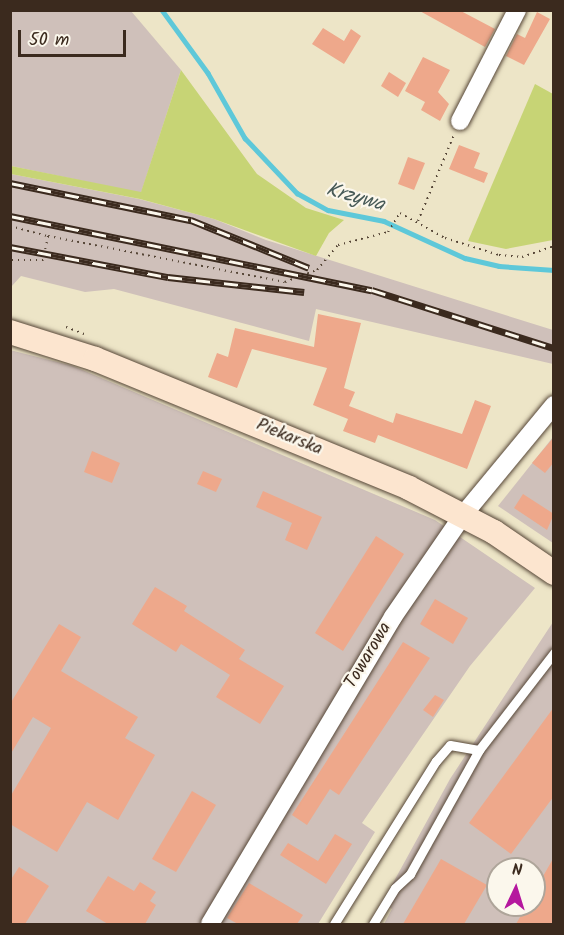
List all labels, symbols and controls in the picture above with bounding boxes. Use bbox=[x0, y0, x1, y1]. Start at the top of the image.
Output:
scale bar bbox=[21, 18, 129, 56]
text: 50 m bbox=[29, 26, 69, 55]
water label: Krzywa bbox=[323, 178, 387, 218]
street label: Piekarska bbox=[253, 415, 325, 461]
street label: Towarowa bbox=[341, 619, 397, 693]
north arrow bbox=[486, 857, 546, 917]
text: N bbox=[511, 858, 523, 883]

